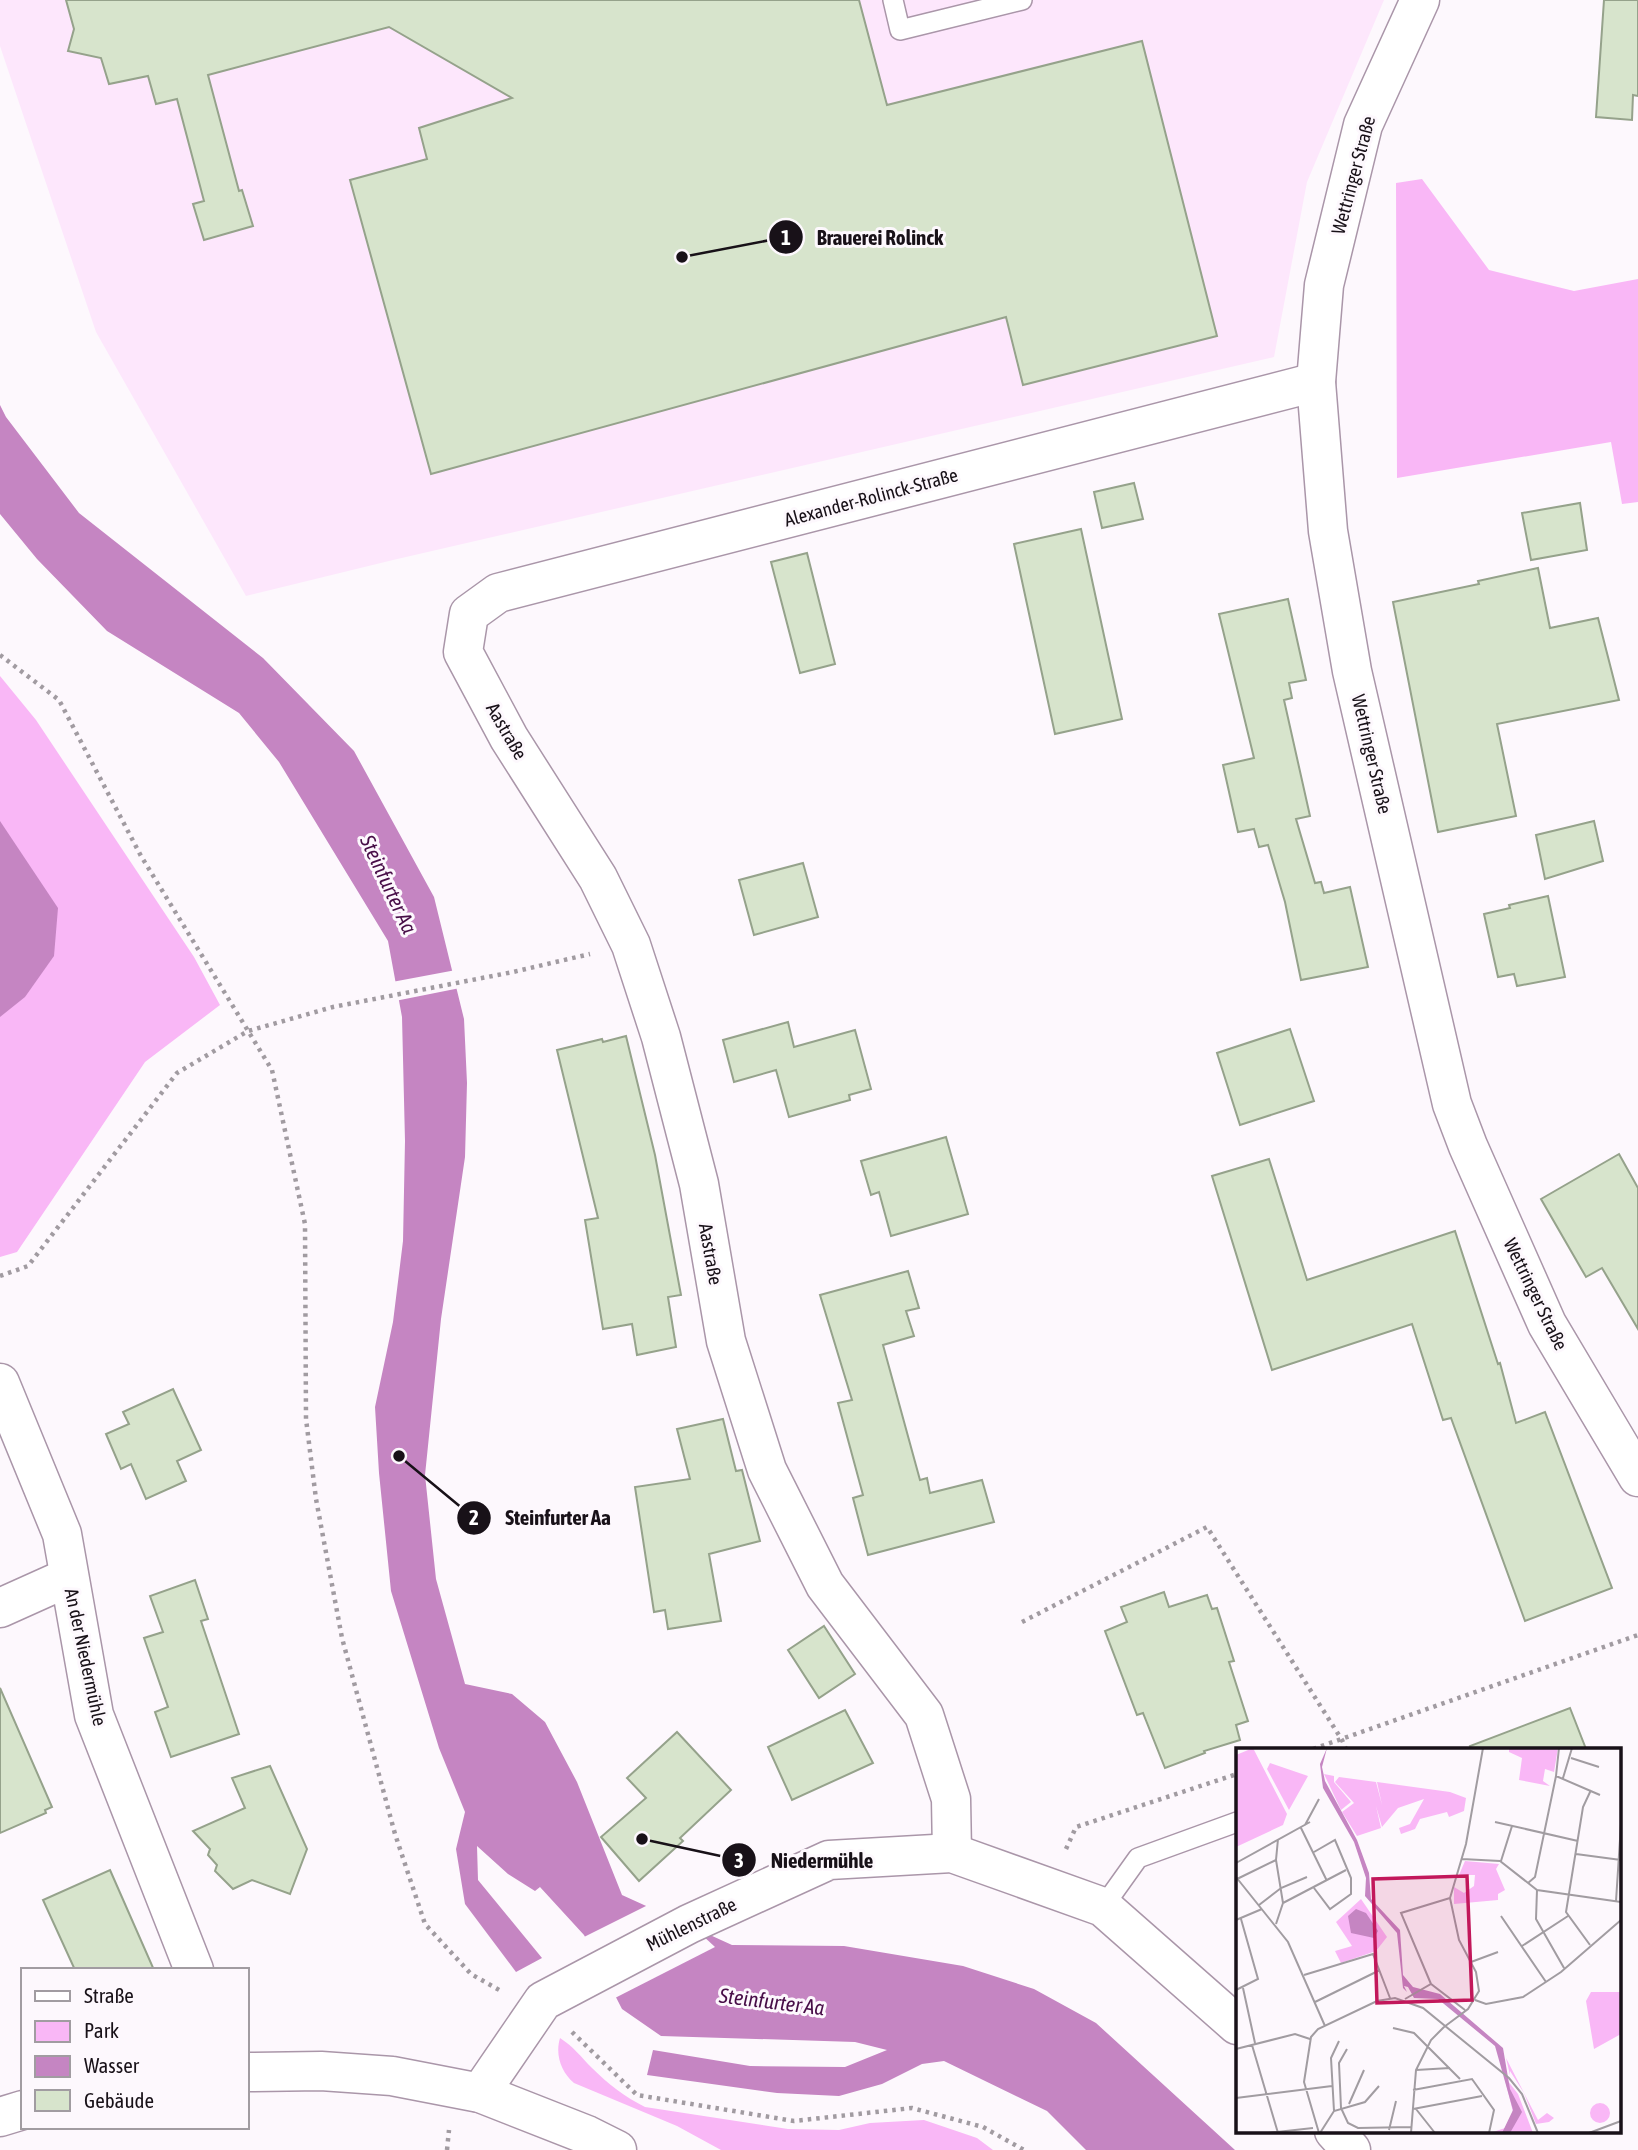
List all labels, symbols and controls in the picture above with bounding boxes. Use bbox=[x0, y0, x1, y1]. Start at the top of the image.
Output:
street label: Wettringer Straße bbox=[1327, 113, 1379, 237]
callout: Brauerei Rolinck bbox=[768, 216, 958, 258]
text: 1 bbox=[781, 225, 791, 249]
text: Brauerei Rolinck bbox=[817, 225, 944, 249]
street label: Alexander-Rolinck-Straße bbox=[782, 463, 960, 531]
street label: Wettringer Straße bbox=[1348, 692, 1396, 816]
street label: Aastraße bbox=[482, 699, 532, 763]
water label: Steinfurter Aa bbox=[355, 830, 422, 937]
street label: Aastraße bbox=[695, 1222, 727, 1286]
street label: Wettringer Straße bbox=[1499, 1234, 1573, 1354]
callout: Steinfurter Aa bbox=[456, 1497, 625, 1539]
text: 2 bbox=[469, 1505, 479, 1529]
text: Steinfurter Aa bbox=[505, 1505, 611, 1529]
street label: An der Niedermühle bbox=[61, 1586, 111, 1728]
inset map bbox=[1236, 1748, 1620, 2132]
callout: Niedermühle bbox=[721, 1839, 887, 1881]
text: 3 bbox=[734, 1848, 744, 1872]
text: Niedermühle bbox=[771, 1848, 873, 1872]
street label: Mühlenstraße bbox=[642, 1893, 740, 1955]
legend bbox=[21, 1968, 248, 2129]
text: Straße bbox=[84, 1983, 134, 2007]
water label: Steinfurter Aa bbox=[717, 1983, 826, 2019]
text: Park bbox=[84, 2018, 119, 2042]
text: Wasser bbox=[84, 2053, 140, 2077]
text: Gebäude bbox=[84, 2088, 154, 2112]

